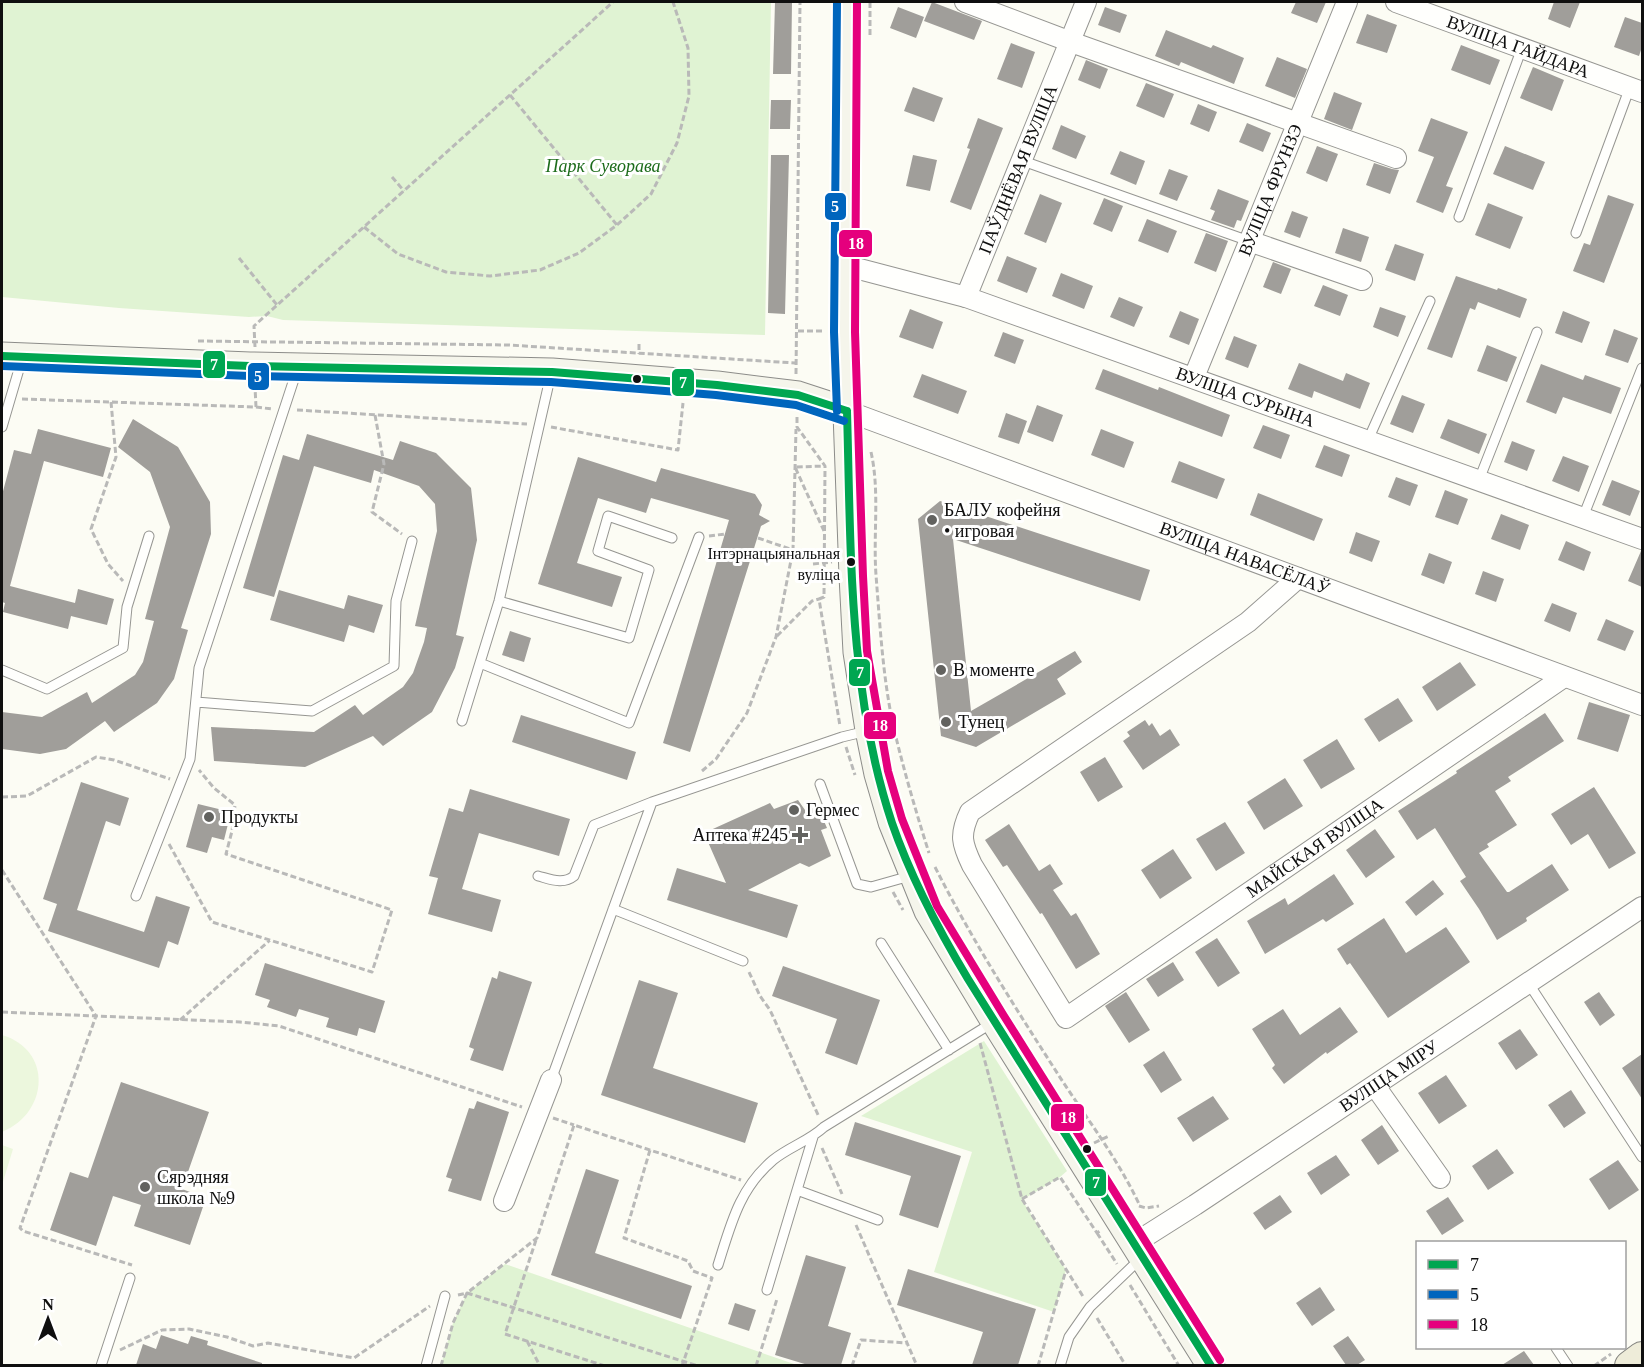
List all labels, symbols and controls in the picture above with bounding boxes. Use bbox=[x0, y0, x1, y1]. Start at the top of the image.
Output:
street label: ВУЛІЦА ГАЙДАРА bbox=[1444, 11, 1592, 82]
street label: ПАЎДНЁВАЯ ВУЛІЦА bbox=[975, 82, 1061, 257]
street label: ВУЛІЦА ФРУНЗЭ bbox=[1235, 121, 1306, 259]
park label: Парк Суворава bbox=[544, 156, 661, 176]
line badge: 5 bbox=[824, 192, 847, 221]
text: 5 bbox=[831, 198, 839, 215]
line badge: 18 bbox=[838, 229, 873, 258]
text: 18 bbox=[848, 235, 864, 252]
line badge: 7 bbox=[202, 350, 226, 379]
text: 7 bbox=[210, 356, 218, 373]
line badge: 5 bbox=[247, 362, 270, 391]
street label: ВУЛІЦА СУРЫНА bbox=[1173, 363, 1318, 431]
text: 5 bbox=[254, 368, 262, 385]
line badge: 7 bbox=[671, 368, 695, 397]
unlabelled marker bbox=[631, 373, 643, 385]
text: 7 bbox=[679, 374, 687, 391]
place label: БАЛУ кофейня • игровая bbox=[944, 500, 1061, 541]
marker: БАЛУ кофейня • игровая bbox=[925, 513, 939, 527]
street label: ВУЛІЦА НАВАСЁЛАЎ bbox=[1157, 517, 1333, 599]
place label: Інтэрнацыянальная вуліца bbox=[707, 545, 841, 584]
marker: Інтэрнацыянальная вуліца bbox=[845, 556, 857, 568]
line badge: 7 bbox=[848, 658, 871, 687]
place label: В моменте bbox=[953, 660, 1034, 680]
marker: В моменте bbox=[934, 663, 948, 677]
text: 7 bbox=[856, 664, 864, 681]
line badge: 18 bbox=[863, 711, 897, 740]
place label: Тунец bbox=[958, 712, 1005, 732]
marker: Тунец bbox=[939, 715, 953, 729]
text: 18 bbox=[872, 717, 888, 734]
street label: МАЙСКАЯ ВУЛІЦА bbox=[1243, 794, 1387, 902]
place label: Гермес bbox=[806, 800, 860, 820]
marker: Гермес bbox=[787, 803, 801, 817]
place label: Продукты bbox=[221, 807, 298, 827]
marker: Продукты bbox=[202, 810, 216, 824]
place label: Аптека #245 bbox=[693, 825, 788, 845]
marker: Аптека #245 bbox=[793, 828, 807, 842]
street label: ВУЛІЦА МІРУ bbox=[1336, 1036, 1442, 1116]
line badge: 18 bbox=[1050, 1103, 1085, 1132]
text: 18 bbox=[1060, 1109, 1076, 1126]
unlabelled marker bbox=[1081, 1143, 1093, 1155]
place label: Сярэдняя школа №9 bbox=[157, 1167, 235, 1208]
line badge: 7 bbox=[1084, 1168, 1107, 1197]
text: 7 bbox=[1092, 1174, 1100, 1191]
marker: Сярэдняя школа №9 bbox=[138, 1180, 152, 1194]
legend bbox=[1416, 1241, 1626, 1349]
text: 7 bbox=[1470, 1255, 1479, 1275]
text: 5 bbox=[1470, 1285, 1479, 1305]
north arrow bbox=[18, 1289, 78, 1349]
text: N bbox=[42, 1296, 54, 1313]
text: 18 bbox=[1470, 1315, 1488, 1335]

